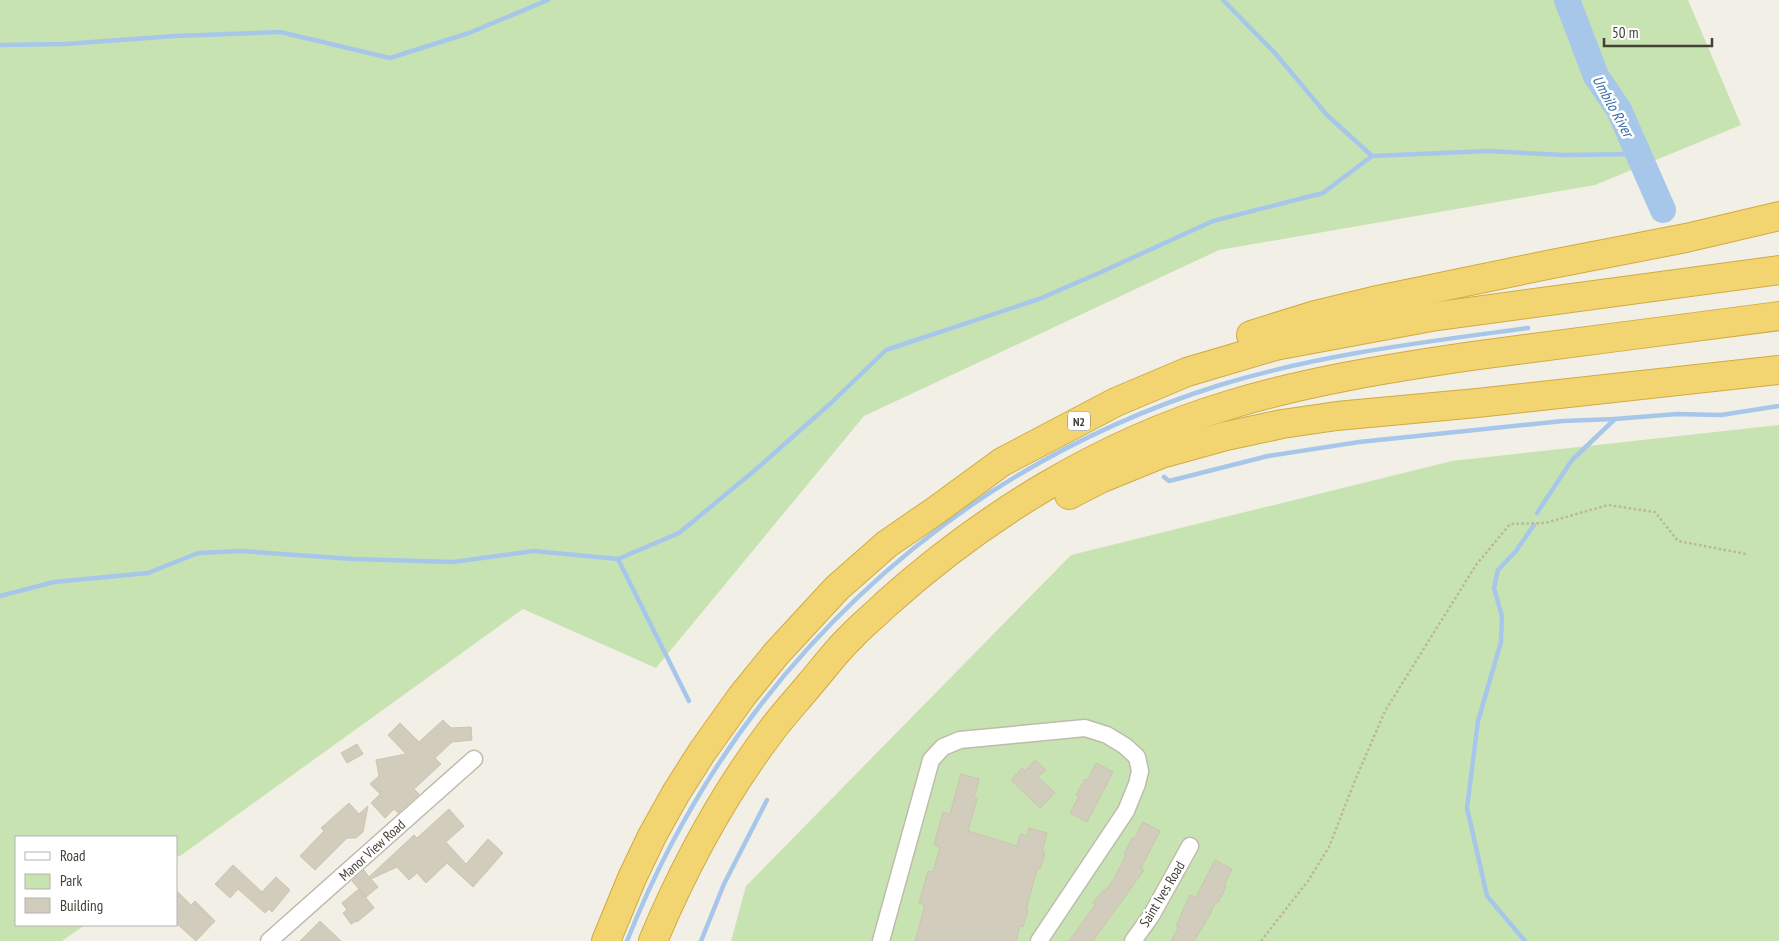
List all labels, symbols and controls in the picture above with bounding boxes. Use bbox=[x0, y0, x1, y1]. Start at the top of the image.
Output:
scale bar bbox=[1604, 15, 1712, 47]
text: 50 m bbox=[1612, 23, 1638, 42]
water label: Umbilo River bbox=[1588, 72, 1638, 142]
road number: N2 bbox=[1068, 412, 1090, 431]
street label: Manor View Road bbox=[335, 815, 409, 885]
legend bbox=[15, 836, 178, 926]
text: Road bbox=[60, 846, 86, 865]
street label: Saint Ives Road bbox=[1135, 858, 1189, 930]
text: Park bbox=[60, 871, 82, 890]
text: Building bbox=[60, 896, 103, 915]

